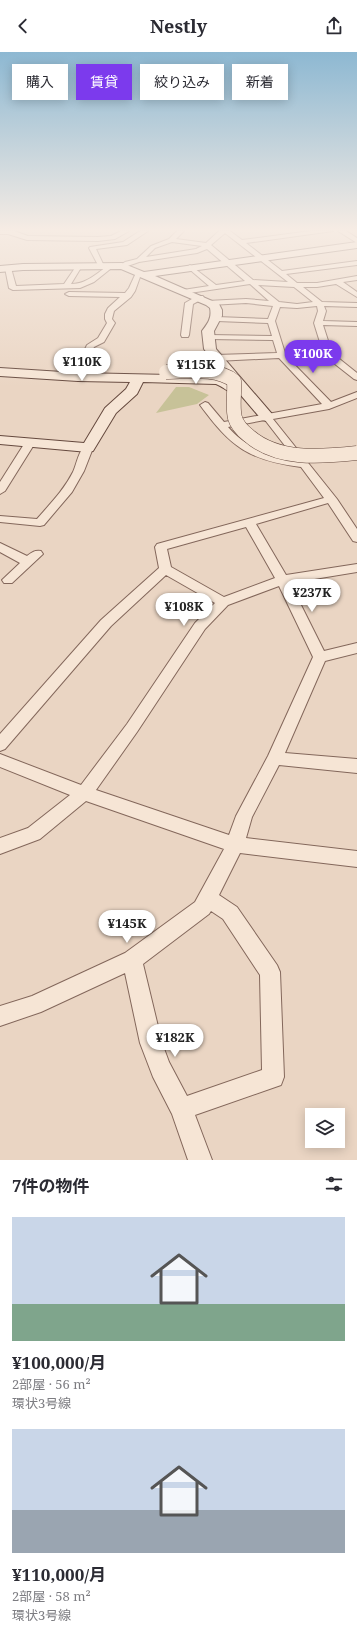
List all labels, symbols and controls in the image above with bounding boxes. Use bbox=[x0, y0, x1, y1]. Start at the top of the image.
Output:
text: Nestly bbox=[150, 14, 207, 38]
icon: back bbox=[12, 15, 34, 37]
icon: share bbox=[323, 15, 345, 37]
chip: 購入 bbox=[12, 64, 68, 100]
chip: 賃貸 bbox=[76, 64, 132, 100]
chip: 絞り込み bbox=[140, 64, 224, 100]
chip: 新着 bbox=[232, 64, 288, 100]
pin: ¥100K bbox=[285, 340, 341, 374]
text: ¥100K bbox=[294, 344, 332, 362]
pin: ¥110K bbox=[54, 348, 110, 382]
pin: ¥115K bbox=[168, 351, 224, 385]
text: ¥110K bbox=[63, 352, 101, 370]
text: ¥115K bbox=[177, 355, 215, 373]
pin: ¥237K bbox=[284, 579, 340, 613]
text: ¥237K bbox=[293, 583, 331, 601]
pin: ¥108K bbox=[156, 593, 212, 627]
text: ¥108K bbox=[165, 597, 203, 615]
pin: ¥145K bbox=[99, 910, 155, 944]
text: ¥145K bbox=[108, 914, 146, 932]
pin: ¥182K bbox=[147, 1024, 203, 1058]
text: ¥182K bbox=[156, 1028, 194, 1046]
map controls bbox=[305, 1108, 345, 1148]
button: layers bbox=[305, 1108, 345, 1148]
icon: filters bbox=[323, 1173, 345, 1195]
text: 7件の物件 bbox=[12, 1174, 90, 1197]
icon: home bbox=[143, 1243, 215, 1315]
text: ¥100,000/月 bbox=[12, 1351, 106, 1374]
text: 2部屋 · 56 m² bbox=[12, 1375, 91, 1393]
text: 環状3号線 bbox=[12, 1394, 71, 1412]
icon: home bbox=[143, 1455, 215, 1527]
text: ¥110,000/月 bbox=[12, 1563, 106, 1586]
text: 2部屋 · 58 m² bbox=[12, 1587, 91, 1605]
text: 環状3号線 bbox=[12, 1606, 71, 1624]

